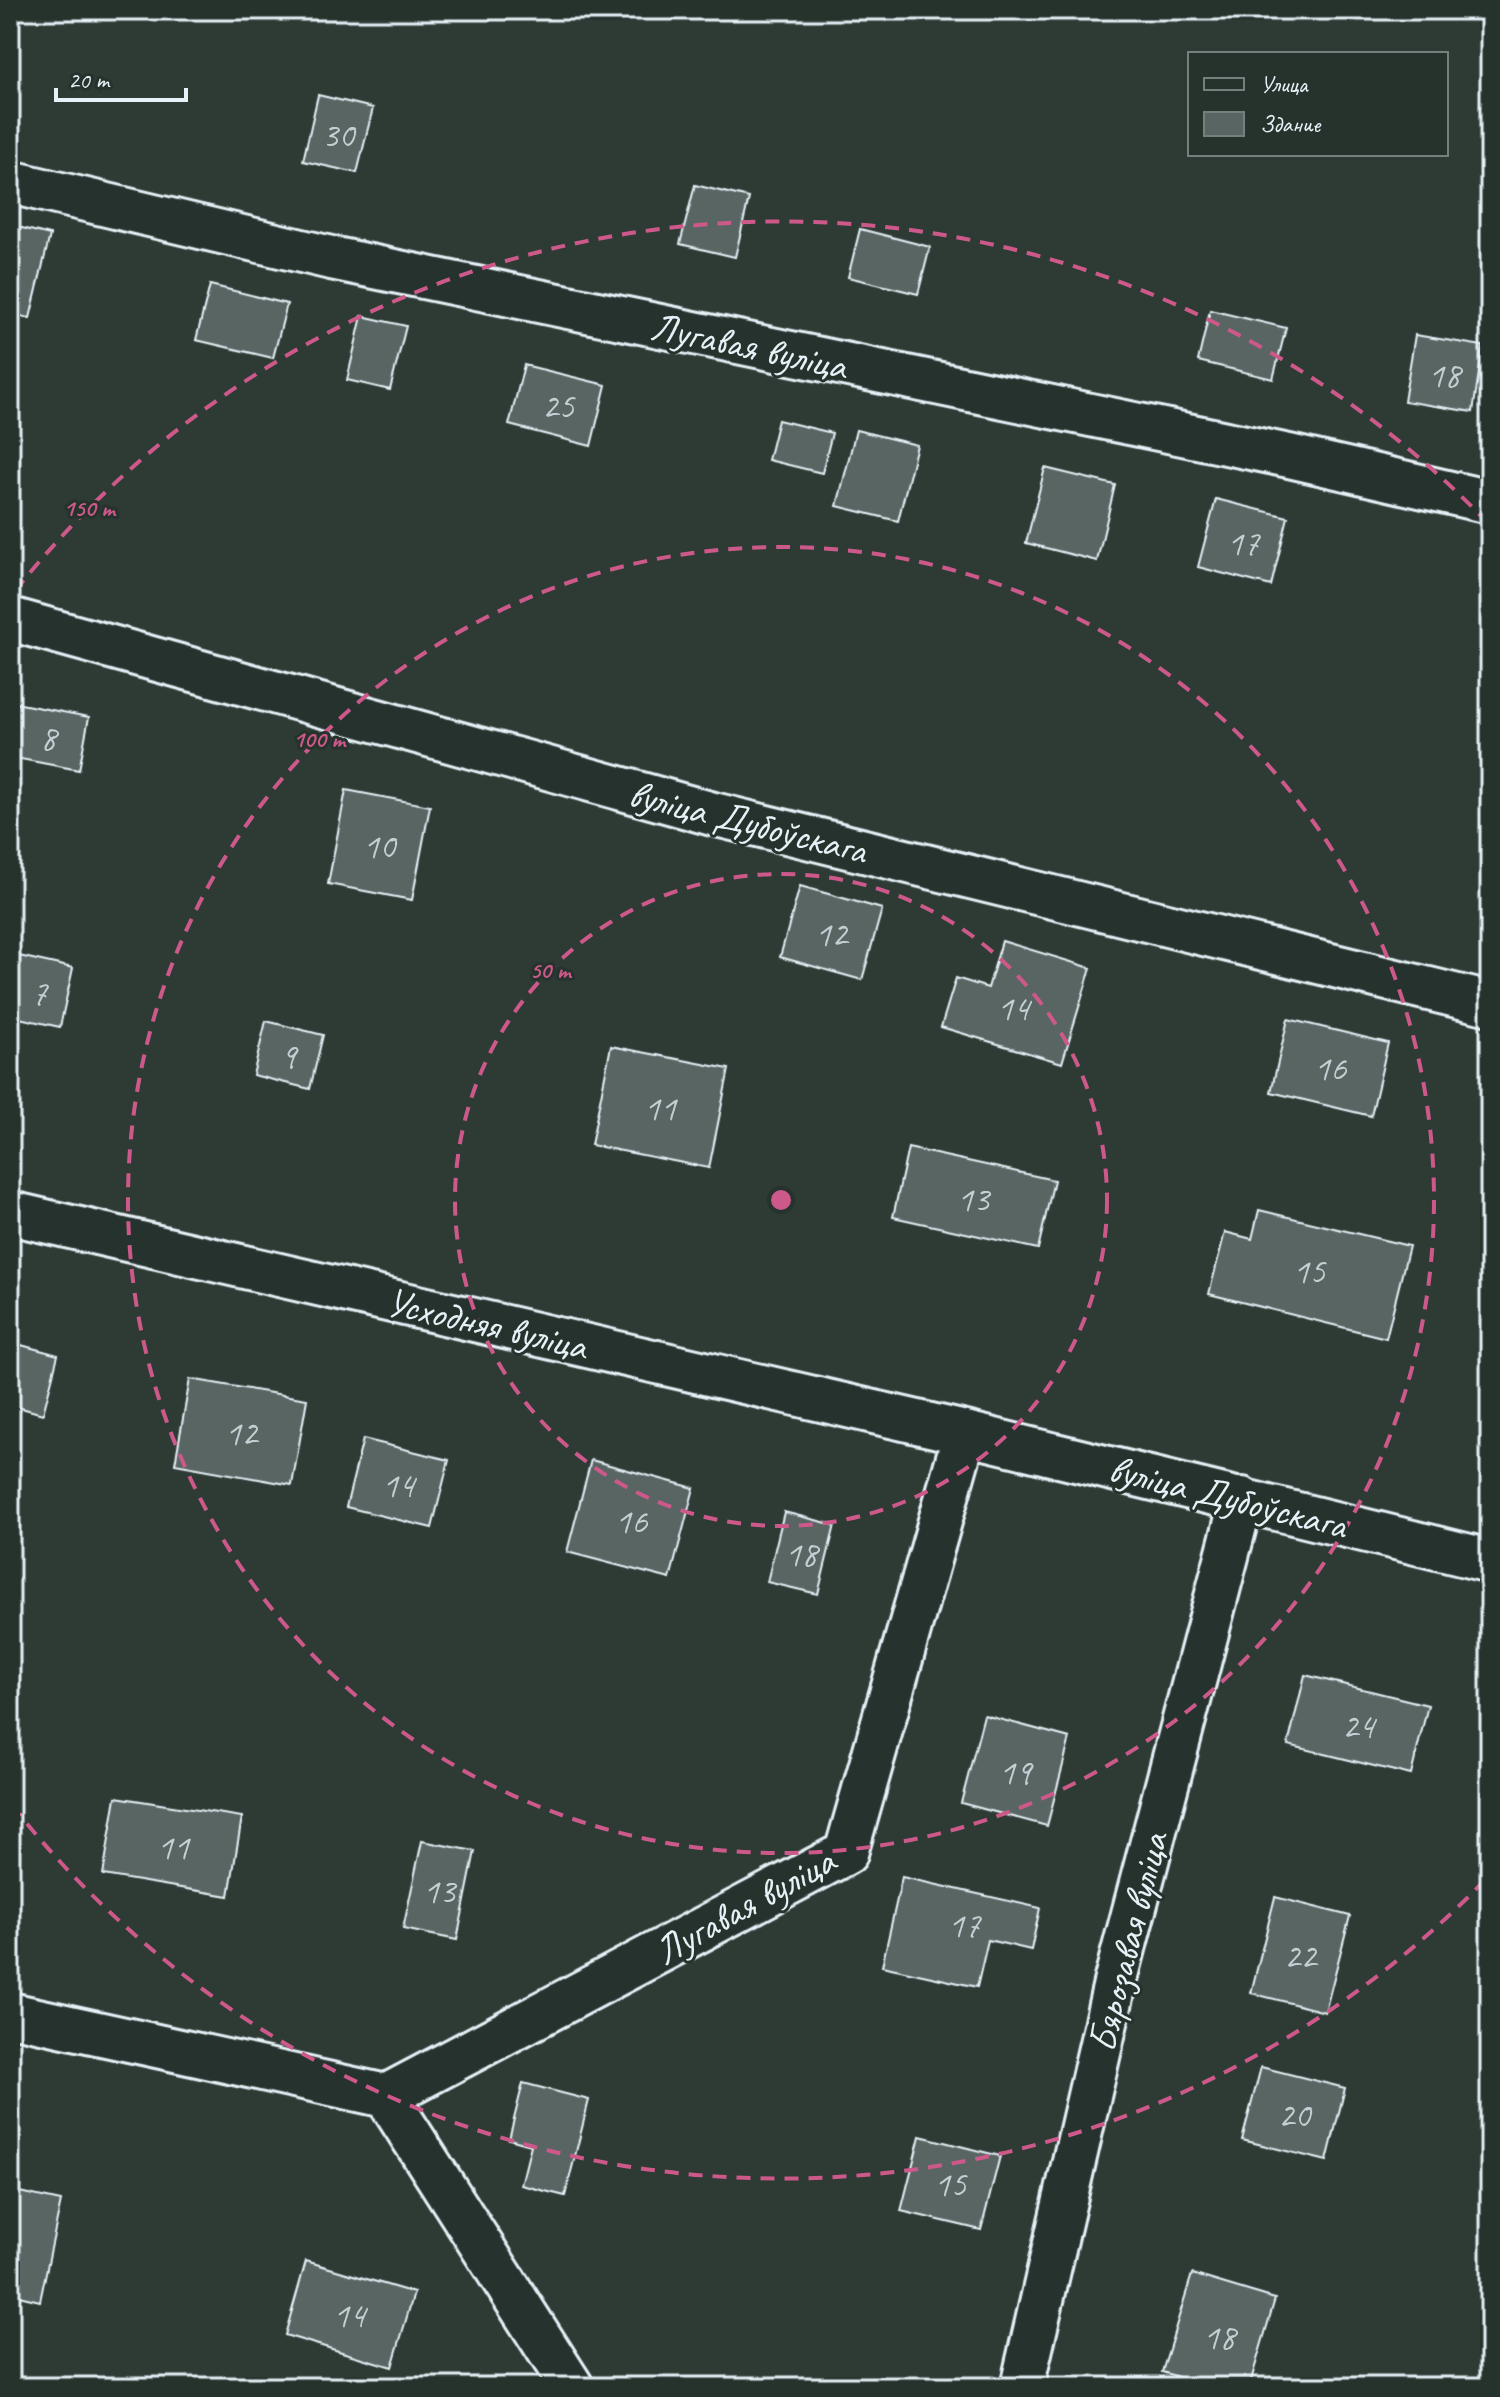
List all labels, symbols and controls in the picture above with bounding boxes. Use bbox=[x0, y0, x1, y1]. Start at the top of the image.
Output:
scale bar bbox=[56, 52, 186, 102]
legend bbox=[1188, 52, 1448, 156]
text: 20 m bbox=[68, 65, 111, 95]
text: Улица bbox=[1260, 69, 1309, 99]
text: Здание bbox=[1260, 109, 1322, 139]
house number: 30 bbox=[322, 112, 357, 158]
street label: Лугавая вуліца bbox=[646, 301, 854, 392]
house number: 18 bbox=[1428, 352, 1464, 398]
house number: 25 bbox=[542, 383, 576, 429]
text: 150 m bbox=[63, 493, 117, 523]
house number: 17 bbox=[1227, 520, 1261, 566]
house number: 8 bbox=[40, 715, 60, 761]
text: 100 m bbox=[293, 724, 347, 754]
street label: вуліца Дубоўскага bbox=[624, 768, 875, 876]
house number: 10 bbox=[363, 823, 398, 869]
house number: 12 bbox=[815, 911, 850, 957]
text: 50 m bbox=[530, 955, 573, 985]
house number: 7 bbox=[31, 970, 49, 1016]
house number: 14 bbox=[997, 985, 1033, 1031]
house number: 9 bbox=[280, 1033, 299, 1079]
house number: 16 bbox=[1314, 1045, 1348, 1091]
house number: 11 bbox=[644, 1085, 678, 1131]
house number: 13 bbox=[957, 1176, 992, 1222]
centre of rings bbox=[767, 1186, 795, 1214]
house number: 15 bbox=[1293, 1248, 1327, 1294]
street label: Усходняя вуліца bbox=[382, 1277, 594, 1372]
house number: 12 bbox=[225, 1410, 260, 1456]
street label: вуліца Дубоўскага bbox=[1104, 1443, 1355, 1551]
house number: 14 bbox=[382, 1462, 418, 1508]
house number: 16 bbox=[615, 1498, 649, 1544]
house number: 18 bbox=[785, 1531, 821, 1577]
house number: 24 bbox=[1342, 1703, 1378, 1749]
house number: 19 bbox=[999, 1749, 1034, 1795]
house number: 11 bbox=[157, 1824, 191, 1870]
street label: Бярозавая вуліца bbox=[1077, 1825, 1180, 2057]
street label: Лугавая вуліца bbox=[645, 1835, 846, 1976]
house number: 13 bbox=[423, 1868, 458, 1914]
house number: 17 bbox=[948, 1902, 982, 1948]
house number: 22 bbox=[1284, 1933, 1319, 1979]
house number: 20 bbox=[1278, 2092, 1313, 2138]
house number: 15 bbox=[934, 2161, 968, 2207]
house number: 14 bbox=[333, 2292, 369, 2338]
house number: 18 bbox=[1203, 2314, 1239, 2360]

